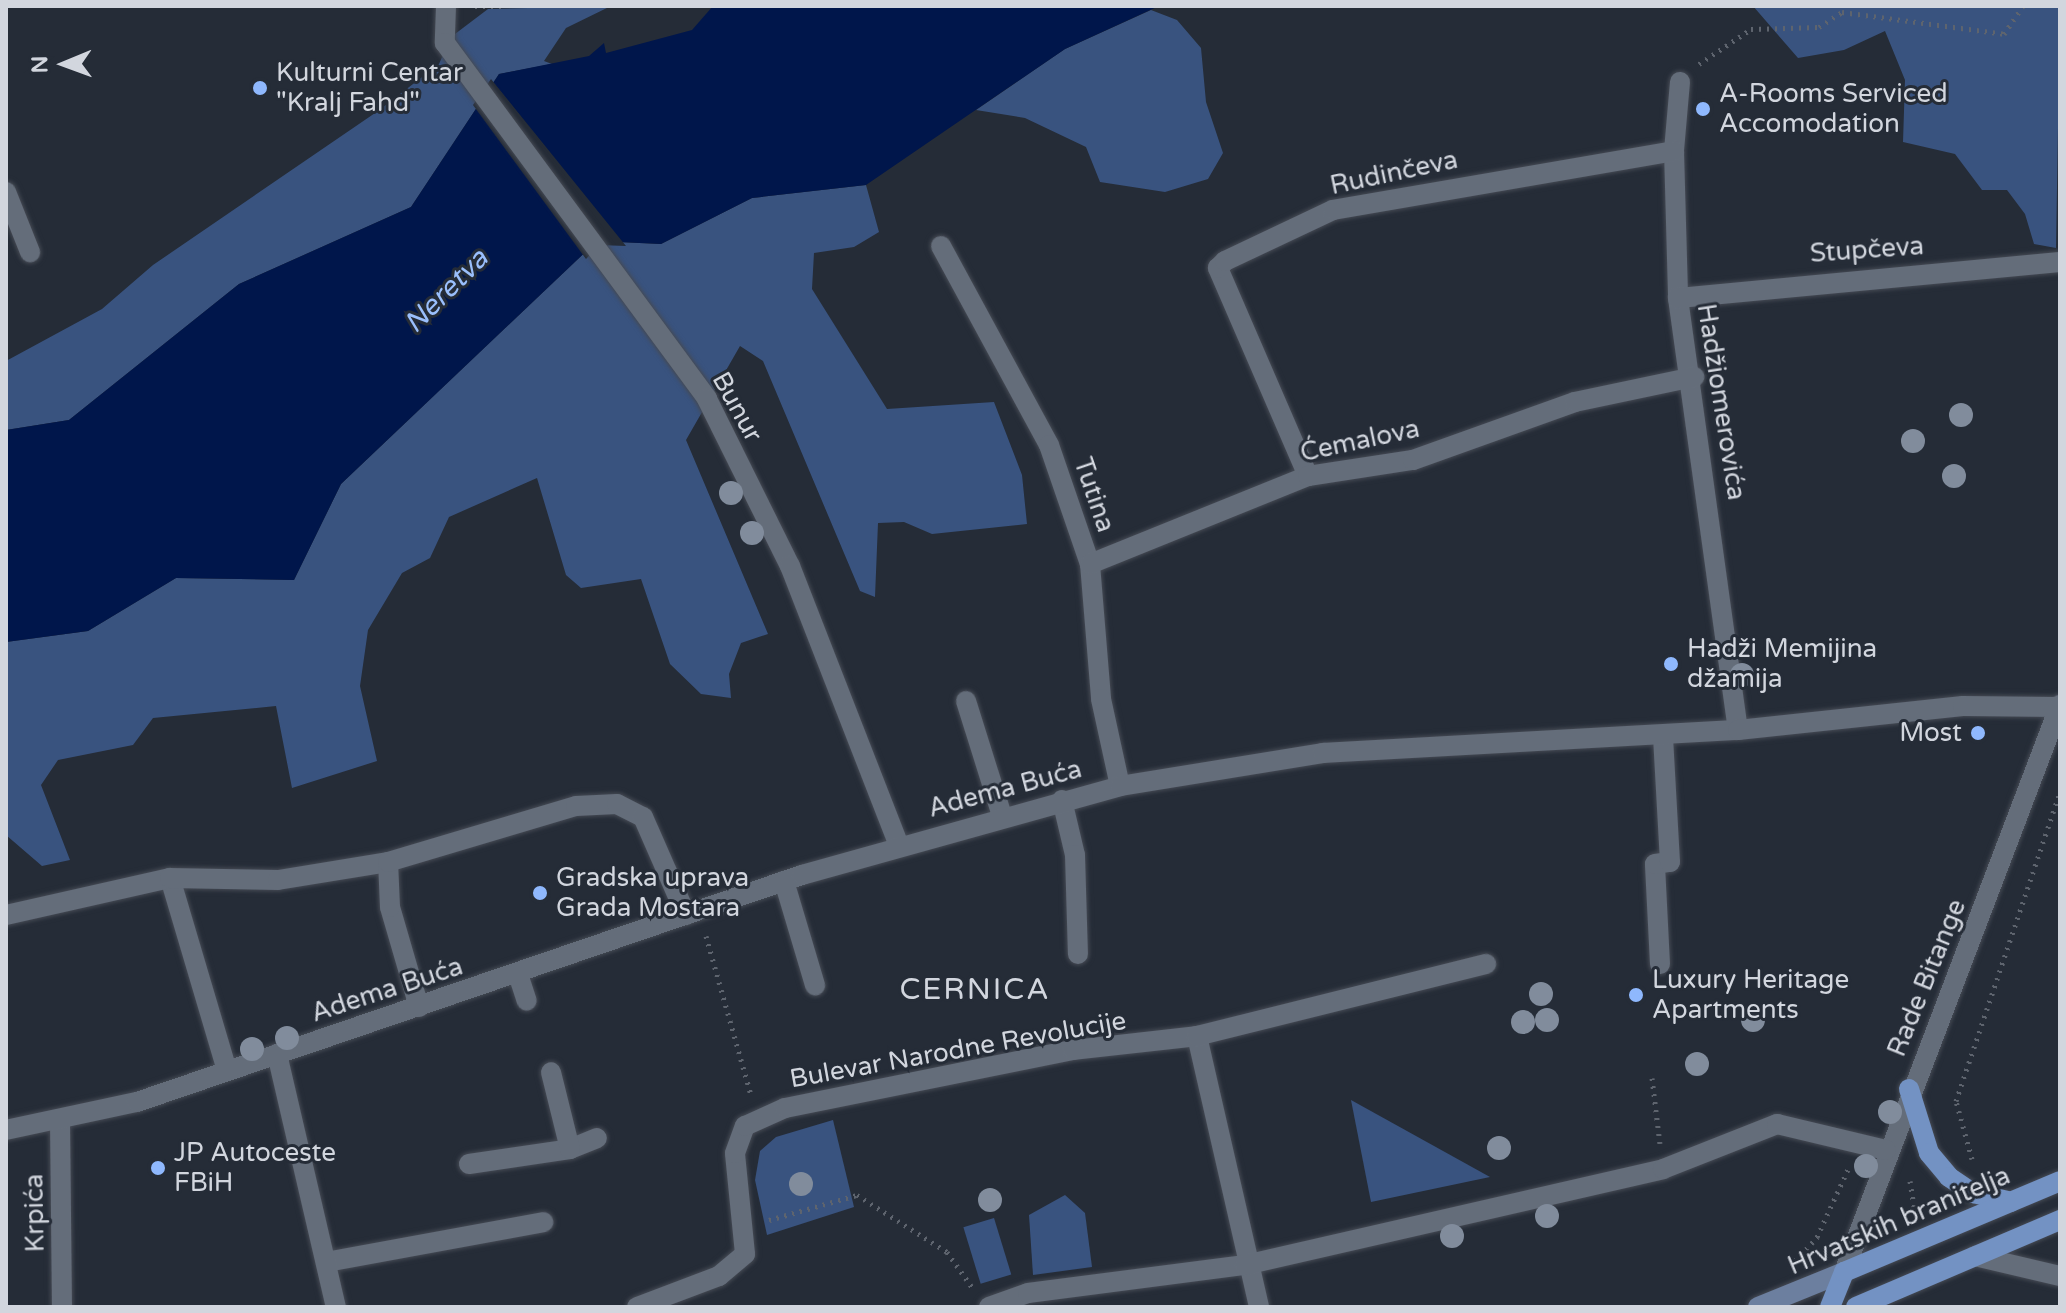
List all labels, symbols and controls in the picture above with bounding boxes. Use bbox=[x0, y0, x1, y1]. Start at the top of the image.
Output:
north arrow bbox=[24, 24, 104, 104]
text: N bbox=[27, 55, 53, 73]
place label: Kulturni Centar "Kralj Fahd" bbox=[276, 57, 463, 118]
place label: A-Rooms Serviced Accomodation bbox=[1719, 78, 1948, 140]
marker: Kulturni Centar "Kralj Fahd" bbox=[251, 79, 269, 97]
marker: A-Rooms Serviced Accomodation bbox=[1694, 100, 1712, 118]
street label: Rudinčeva bbox=[1327, 144, 1461, 202]
street label: Stupčeva bbox=[1809, 230, 1925, 270]
water label: Neretva bbox=[397, 242, 495, 340]
street label: Hadžiomerovića bbox=[1690, 302, 1752, 502]
street label: Bunur bbox=[705, 367, 769, 447]
street label: Ćemalova bbox=[1297, 413, 1423, 469]
street label: Tutina bbox=[1067, 454, 1121, 536]
place label: Hadži Memijina džamija bbox=[1687, 633, 1877, 694]
marker: Hadži Memijina džamija bbox=[1662, 655, 1680, 673]
place label: Most bbox=[1899, 717, 1962, 749]
marker: Most bbox=[1969, 724, 1987, 742]
street label: Adema Buća bbox=[925, 754, 1085, 824]
place label: Gradska uprava Grada Mostara bbox=[556, 862, 749, 924]
marker: Gradska uprava Grada Mostara bbox=[531, 884, 549, 902]
street label: Rade Bitange bbox=[1881, 895, 1973, 1061]
street label: Adema Buća bbox=[307, 951, 467, 1029]
place label: Luxury Heritage Apartments bbox=[1652, 964, 1849, 1026]
district label: CERNICA bbox=[899, 972, 1051, 1008]
marker: Luxury Heritage Apartments bbox=[1627, 986, 1645, 1004]
street label: Bulevar Narodne Revolucije bbox=[788, 1005, 1128, 1095]
place label: JP Autoceste FBiH bbox=[174, 1137, 336, 1198]
marker: JP Autoceste FBiH bbox=[149, 1159, 167, 1177]
street label: Hrvatskih branitelja bbox=[1783, 1160, 2015, 1282]
street label: Krpića bbox=[19, 1173, 51, 1253]

